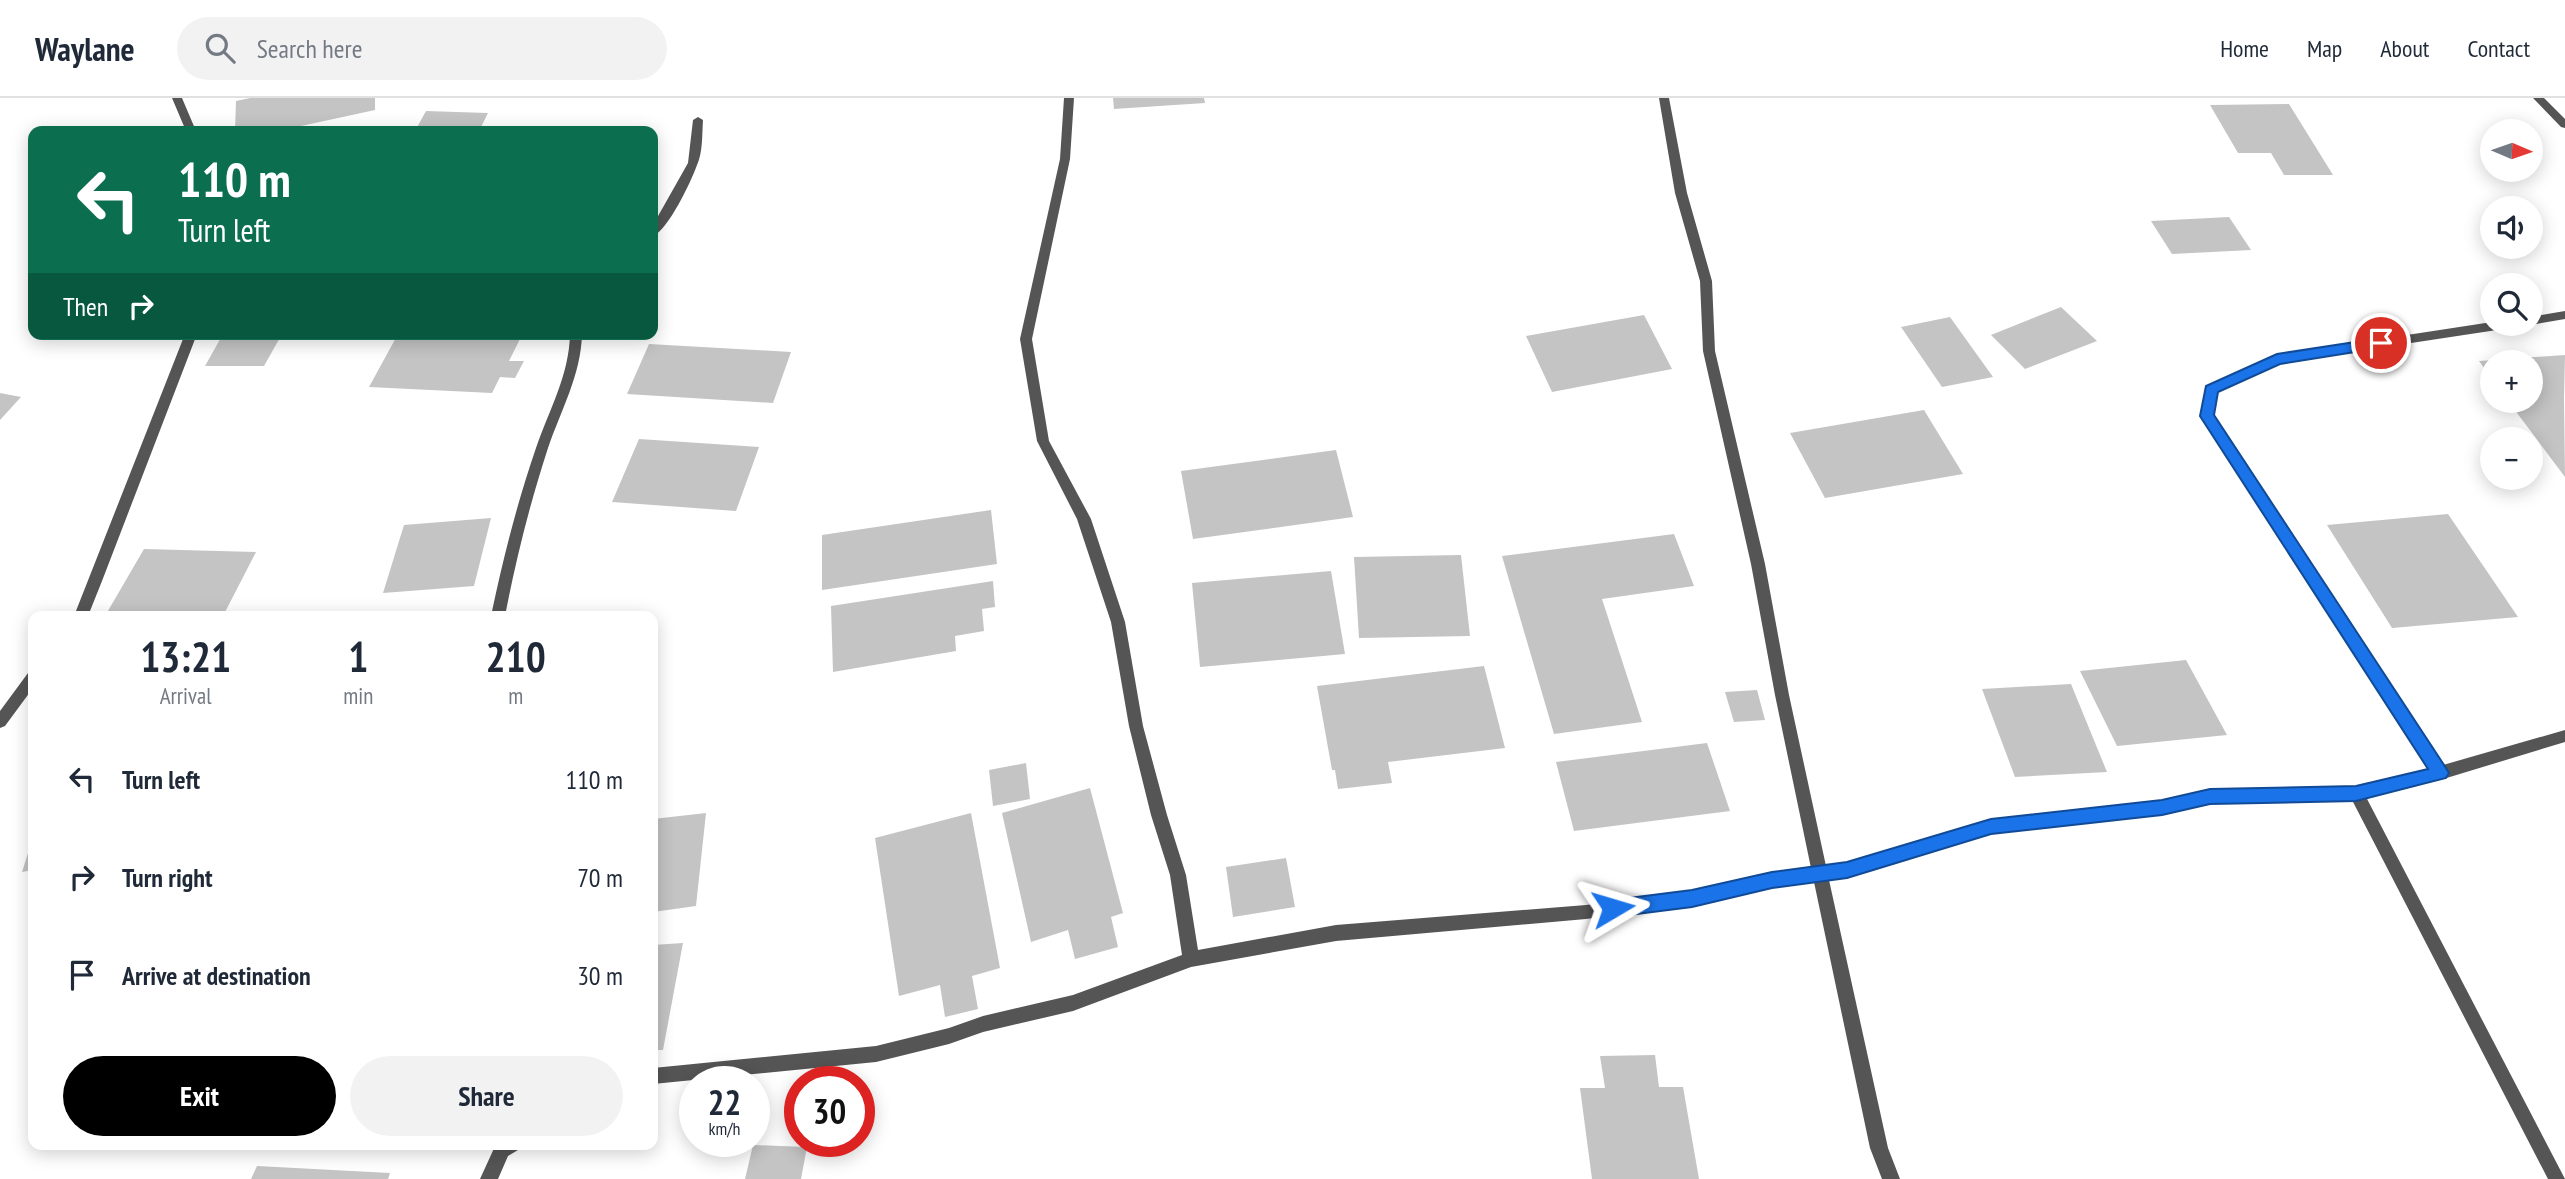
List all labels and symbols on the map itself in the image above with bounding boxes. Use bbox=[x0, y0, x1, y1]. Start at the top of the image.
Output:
north arrow bbox=[2480, 119, 2543, 182]
pin bbox=[2351, 313, 2411, 373]
position arrow bbox=[1576, 871, 1650, 945]
speed limit sign: 30 bbox=[784, 1066, 875, 1157]

